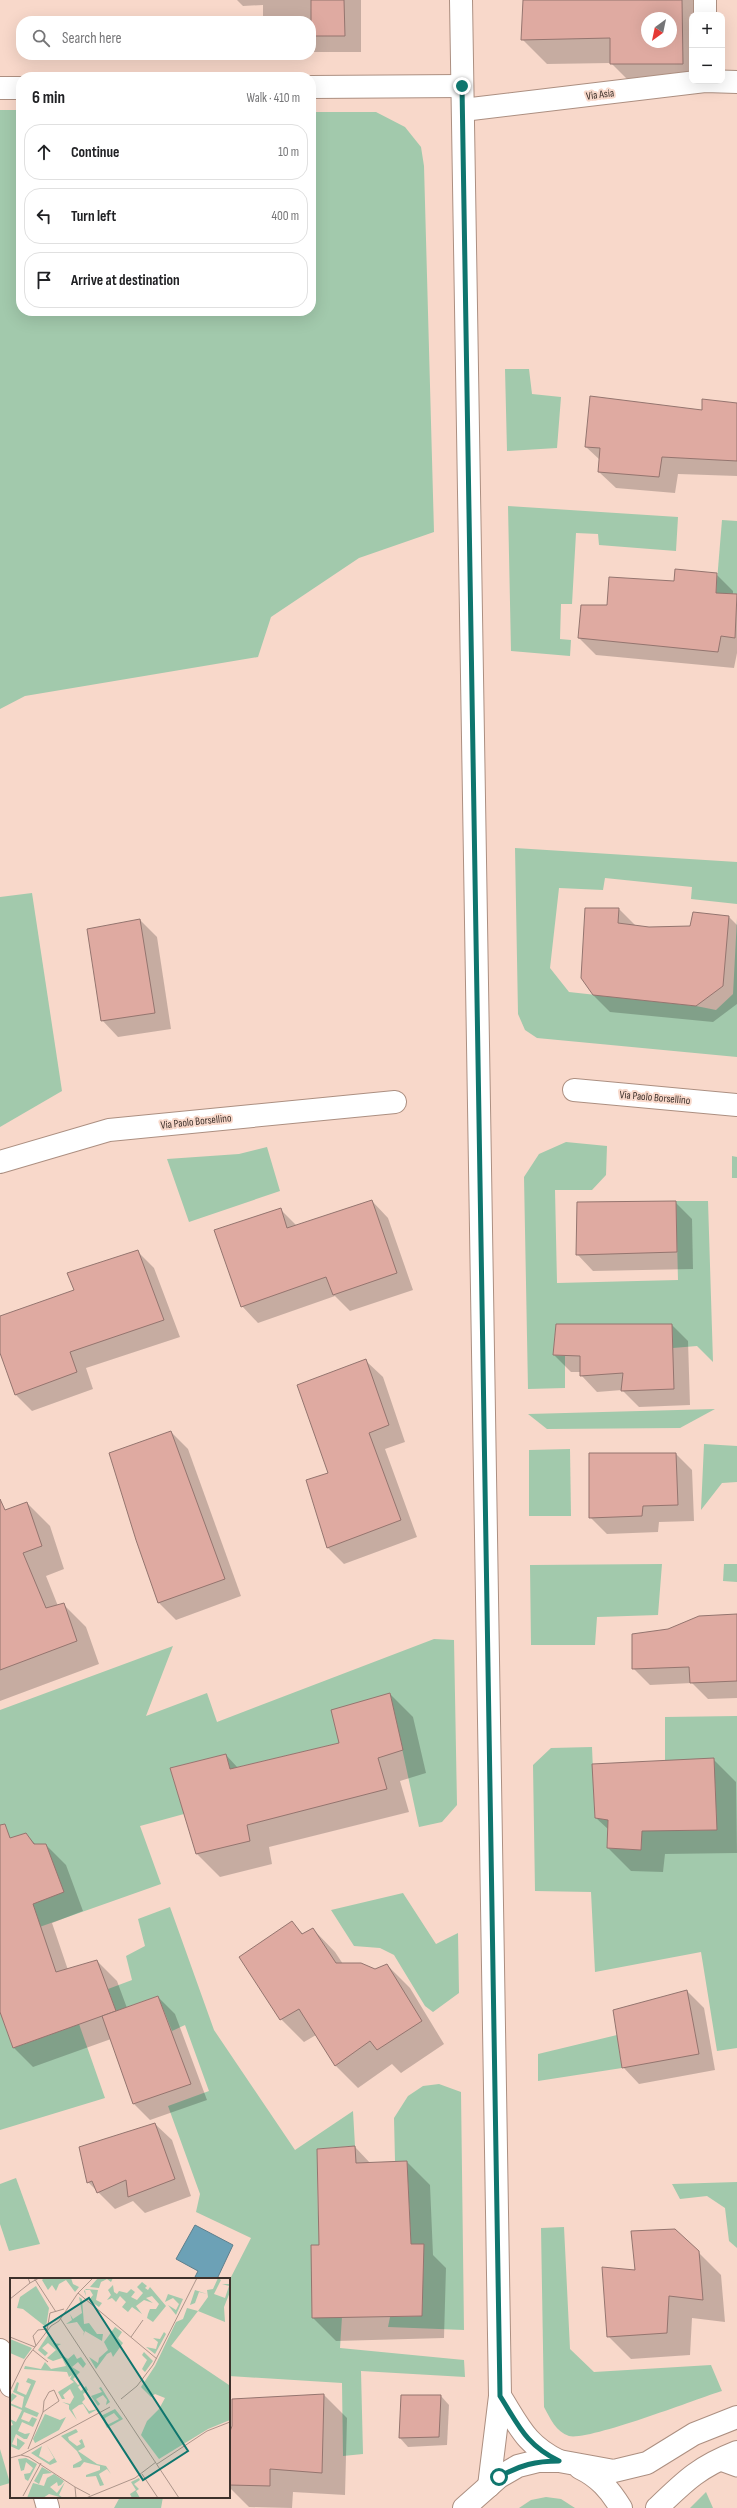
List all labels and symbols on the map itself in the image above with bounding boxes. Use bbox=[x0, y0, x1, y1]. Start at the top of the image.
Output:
north arrow bbox=[641, 12, 677, 48]
route end bbox=[453, 77, 471, 95]
street label: Via Asia bbox=[585, 86, 615, 103]
street label: Via Paolo Borsellino bbox=[619, 1088, 691, 1107]
street label: Via Paolo Borsellino bbox=[160, 1111, 233, 1132]
inset map bbox=[10, 2278, 230, 2498]
route start bbox=[490, 2468, 508, 2486]

